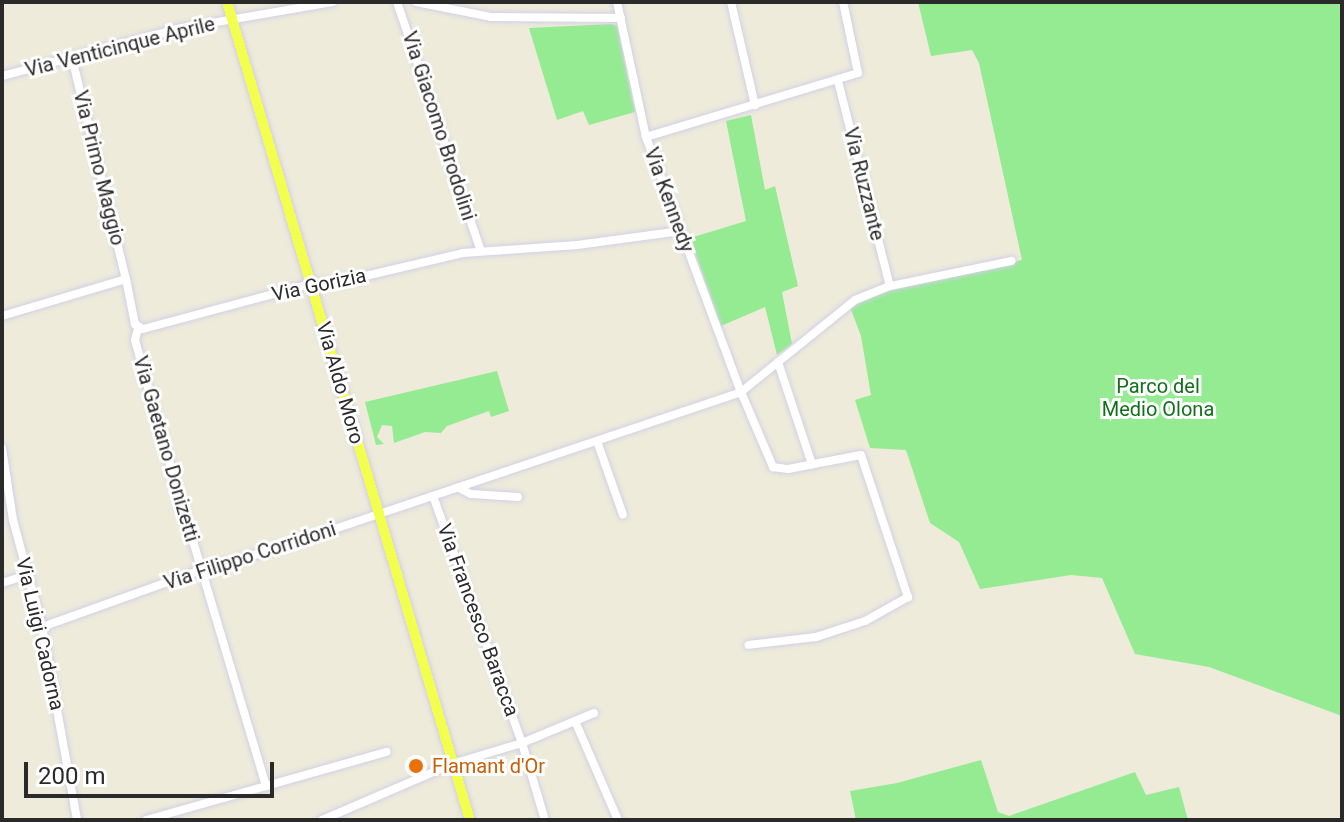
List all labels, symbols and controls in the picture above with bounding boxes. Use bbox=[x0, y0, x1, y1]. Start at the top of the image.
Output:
street label: Via Venticinque Aprile bbox=[23, 12, 217, 82]
street label: Via Giacomo Brodolini bbox=[397, 28, 481, 224]
street label: Via Primo Maggio bbox=[68, 88, 130, 248]
street label: Via Ruzzante bbox=[838, 125, 890, 243]
street label: Via Kennedy bbox=[639, 144, 699, 256]
street label: Via Gorizia bbox=[270, 263, 368, 307]
street label: Via Aldo Moro bbox=[311, 319, 369, 447]
street label: Via Gaetano Donizetti bbox=[128, 353, 204, 545]
park label: Parco del Medio Olona bbox=[1102, 375, 1214, 422]
street label: Via Filippo Corridoni bbox=[161, 517, 339, 595]
street label: Via Francesco Baracca bbox=[432, 520, 524, 720]
street label: Via Luigi Cadorna bbox=[11, 555, 69, 713]
scale bar bbox=[28, 746, 278, 796]
place label: Flamant d'Or bbox=[432, 754, 545, 778]
marker: Flamant d'Or bbox=[407, 757, 425, 775]
text: 200 m bbox=[38, 762, 105, 790]

